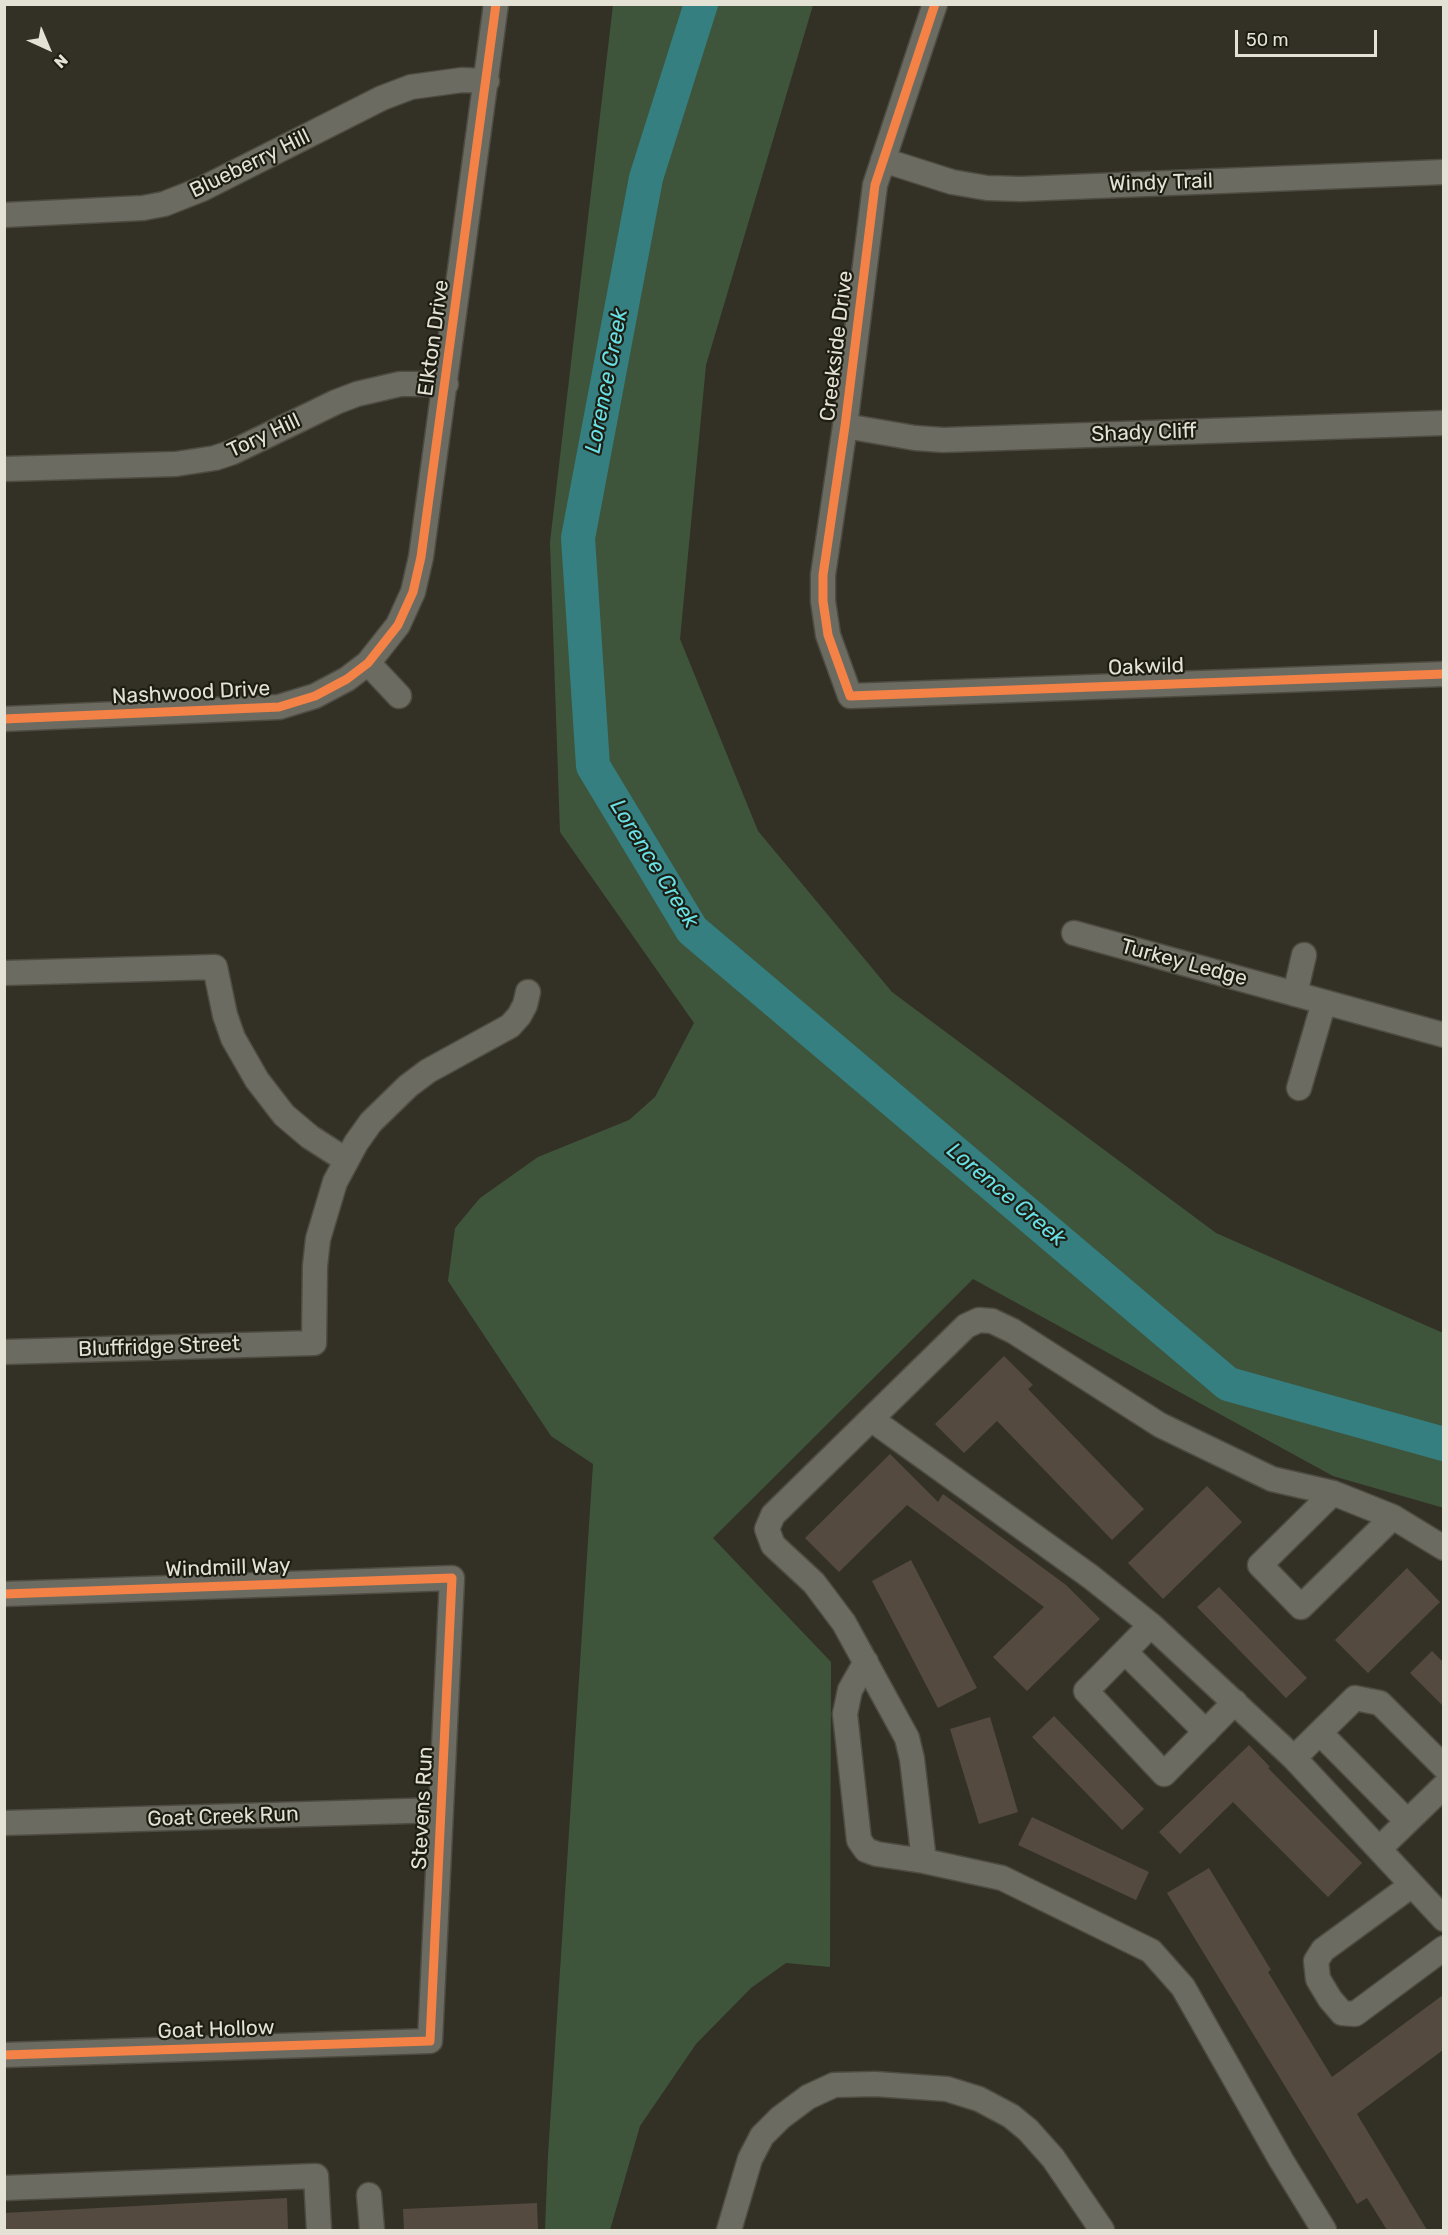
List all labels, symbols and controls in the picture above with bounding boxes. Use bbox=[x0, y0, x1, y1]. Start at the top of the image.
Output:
north arrow bbox=[18, 18, 78, 78]
scale bar bbox=[1238, 18, 1380, 56]
text: 50 m bbox=[1246, 29, 1289, 51]
text: N bbox=[50, 50, 72, 72]
street label: Blueberry Hill bbox=[186, 124, 314, 204]
street label: Windy Trail bbox=[1109, 169, 1213, 197]
street label: Creekside Drive bbox=[815, 269, 859, 423]
street label: Elkton Drive bbox=[413, 278, 455, 398]
water label: Lorence Creek bbox=[580, 306, 634, 456]
street label: Tory Hill bbox=[224, 408, 304, 464]
street label: Shady Cliff bbox=[1091, 419, 1197, 447]
street label: Oakwild bbox=[1108, 653, 1184, 681]
street label: Nashwood Drive bbox=[111, 676, 271, 710]
water label: Lorence Creek bbox=[604, 795, 704, 933]
street label: Turkey Ledge bbox=[1118, 934, 1250, 992]
water label: Lorence Creek bbox=[941, 1138, 1071, 1252]
street label: Bluffridge Street bbox=[78, 1332, 240, 1362]
street label: Windmill Way bbox=[165, 1553, 291, 1583]
street label: Stevens Run bbox=[407, 1746, 439, 1870]
street label: Goat Creek Run bbox=[147, 1802, 299, 1832]
street label: Goat Hollow bbox=[157, 2015, 275, 2045]

